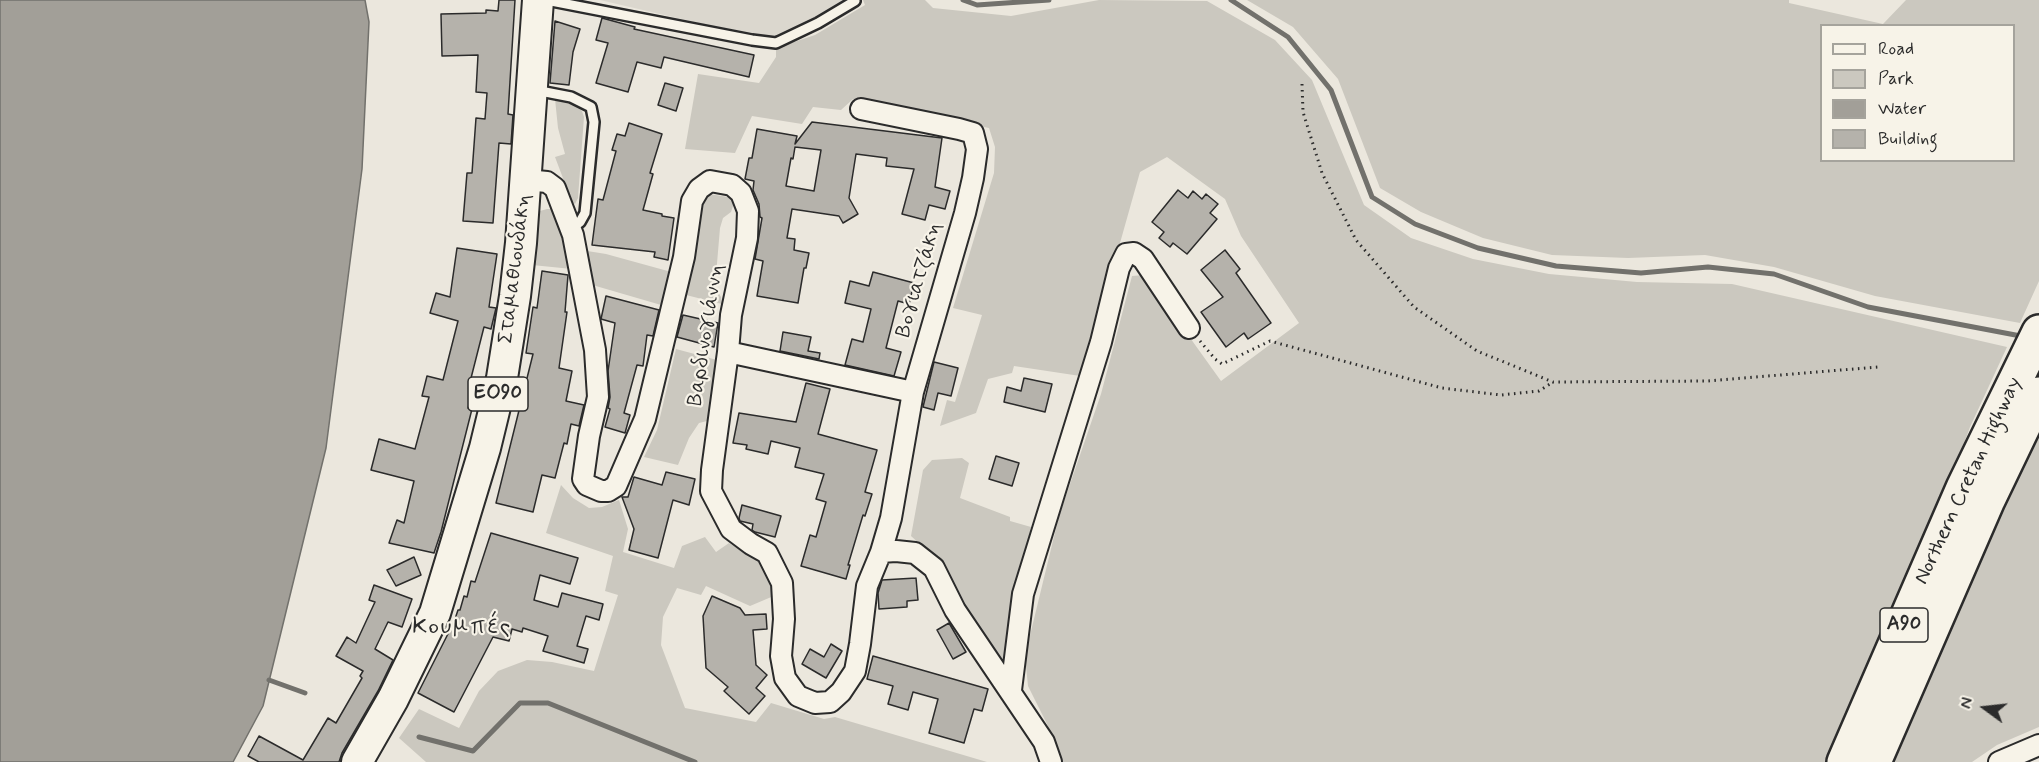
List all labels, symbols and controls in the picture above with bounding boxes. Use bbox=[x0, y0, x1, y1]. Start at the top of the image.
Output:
legend bbox=[1820, 24, 2015, 162]
text: Road bbox=[1878, 37, 1914, 61]
text: Park bbox=[1878, 67, 1914, 91]
text: Water bbox=[1878, 97, 1926, 121]
text: Building bbox=[1878, 127, 1938, 151]
street label: Σταμαθιουδάκη bbox=[494, 193, 538, 345]
street label: Βογιατζάκη bbox=[892, 220, 948, 340]
street label: Βαρδινογιάννη bbox=[683, 262, 731, 408]
street label: Northern Cretan Highway bbox=[1910, 373, 2028, 589]
road number: ΕΟ90 bbox=[468, 377, 528, 411]
road number: Α90 bbox=[1880, 608, 1928, 642]
district label: Κουμπές bbox=[412, 614, 512, 642]
north arrow bbox=[1955, 678, 2015, 738]
text: N bbox=[1956, 695, 1979, 711]

